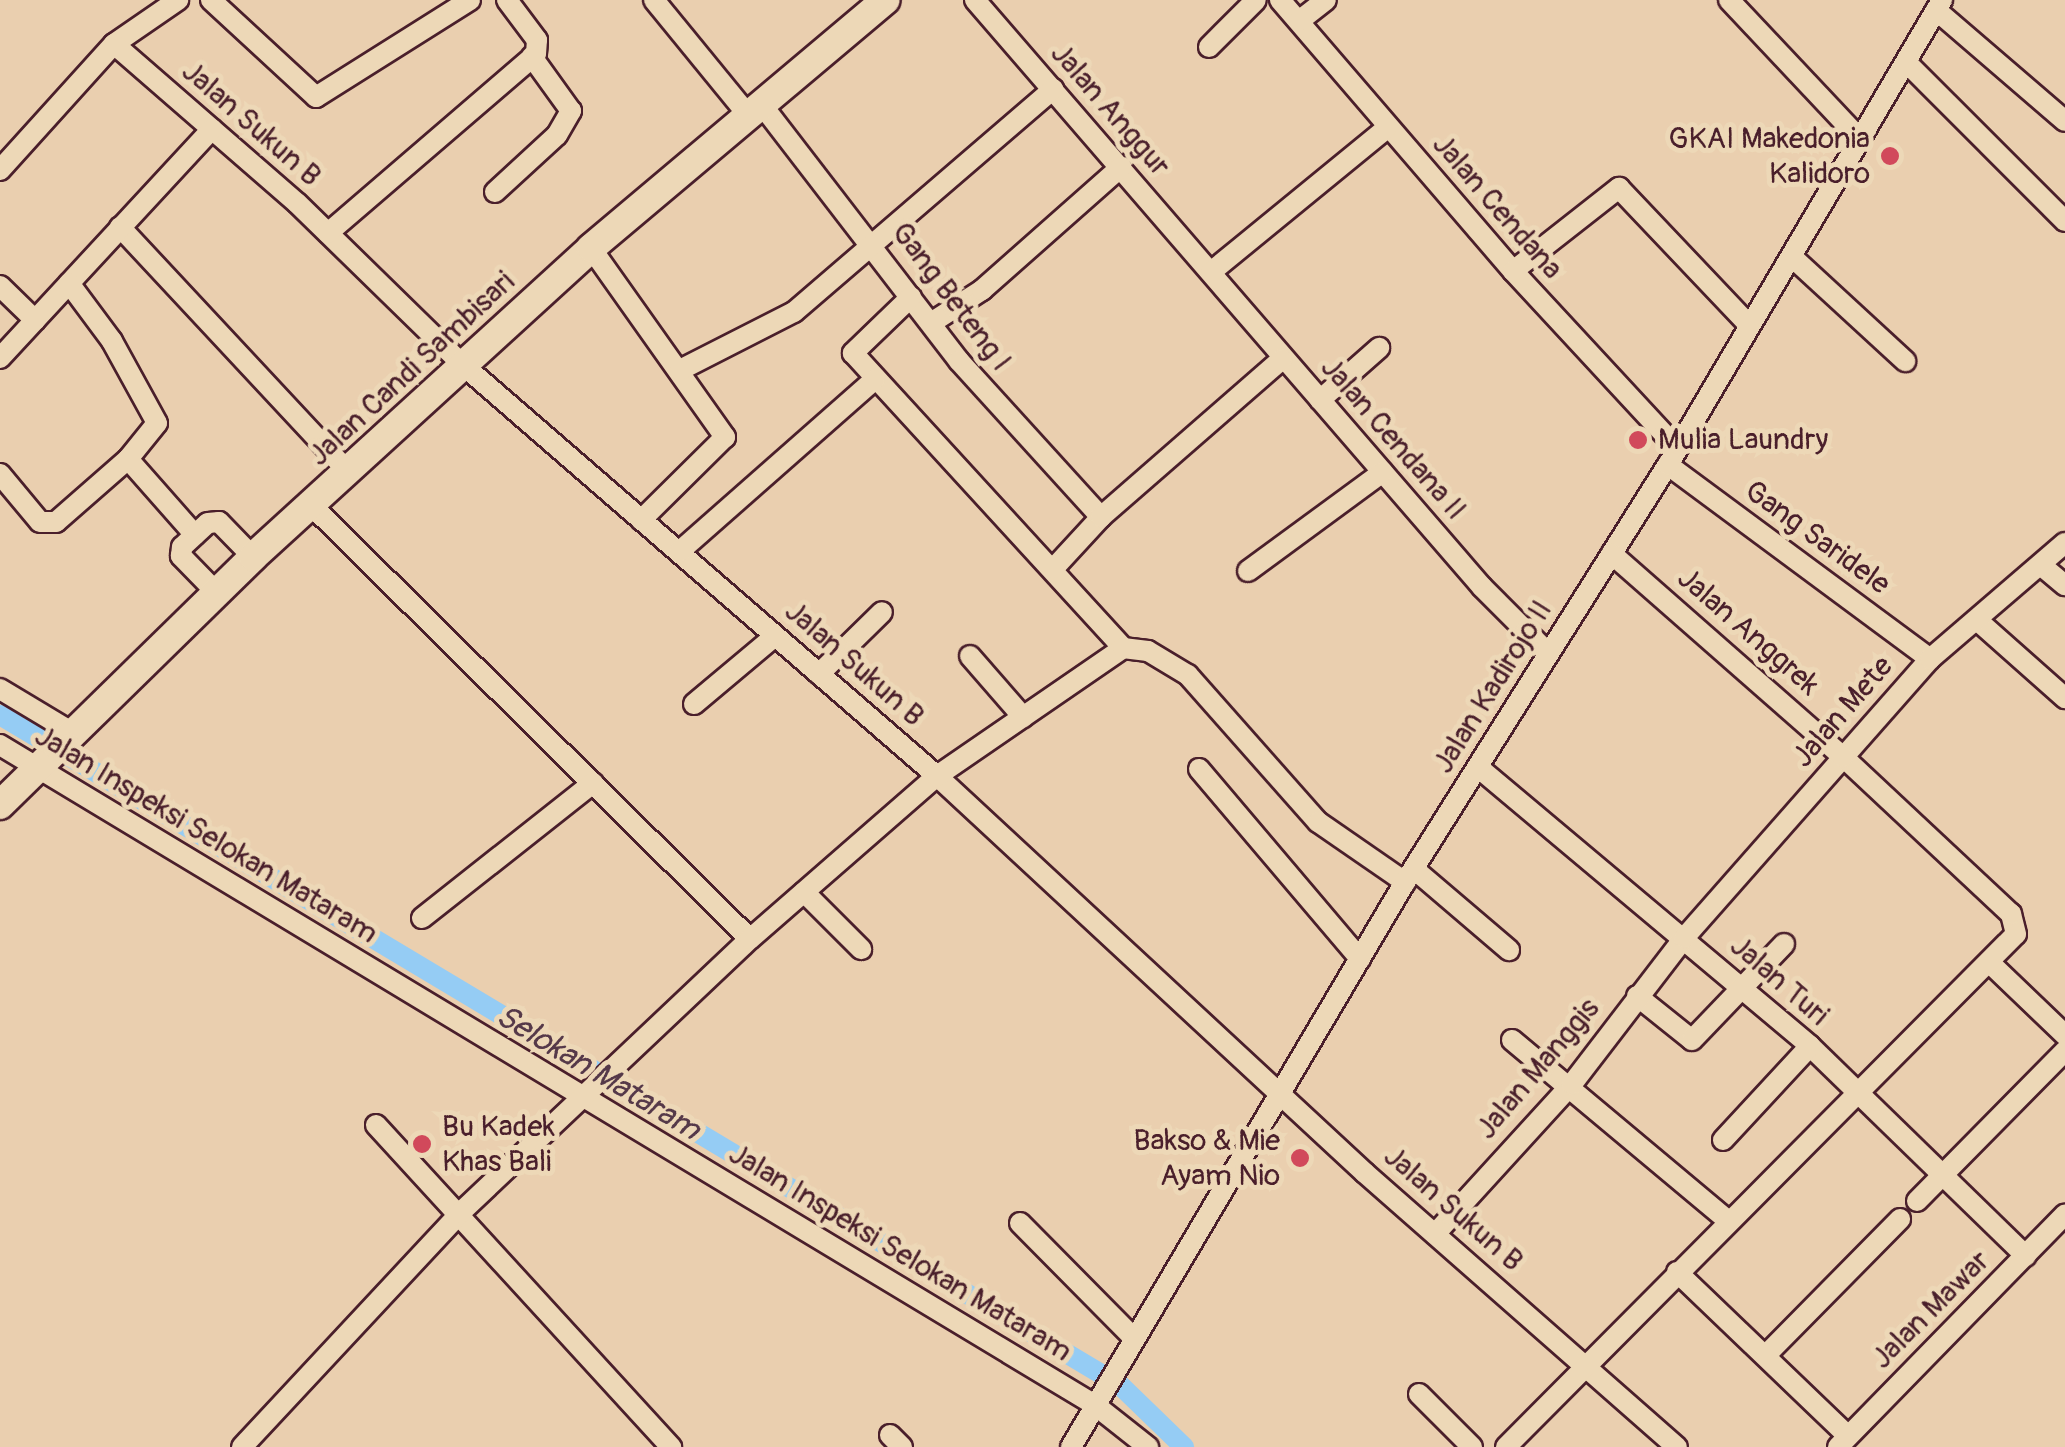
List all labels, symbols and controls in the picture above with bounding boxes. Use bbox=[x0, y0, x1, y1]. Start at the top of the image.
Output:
street label: Jalan Anggur bbox=[1042, 36, 1178, 184]
street label: Jalan Sukun B bbox=[174, 54, 328, 194]
place label: GKAI Makedonia Kalidoro bbox=[1669, 121, 1870, 192]
street label: Jalan Cendana bbox=[1424, 127, 1570, 287]
marker: GKAI Makedonia Kalidoro bbox=[1879, 145, 1901, 167]
street label: Gang Beteng I bbox=[883, 216, 1019, 378]
street label: Jalan Candi Sambisari bbox=[301, 264, 523, 474]
street label: Jalan Cendana II bbox=[1313, 350, 1473, 528]
place label: Mulia Laundry bbox=[1658, 422, 1828, 458]
marker: Mulia Laundry bbox=[1627, 429, 1649, 451]
street label: Gang Saridele bbox=[1737, 473, 1897, 603]
street label: Jalan Anggrek bbox=[1670, 561, 1826, 703]
street label: Jalan Sukun B bbox=[777, 594, 931, 734]
street label: Jalan Kadirojo II bbox=[1426, 594, 1560, 780]
street label: Jalan Mete bbox=[1785, 649, 1901, 775]
street label: Jalan Inspeksi Selokan Mataram bbox=[28, 718, 384, 952]
street label: Jalan Turi bbox=[1722, 928, 1836, 1034]
street label: Jalan Manggis bbox=[1469, 991, 1607, 1147]
water label: Selokan Mataram bbox=[489, 997, 707, 1149]
place label: Bu Kadek Khas Bali bbox=[442, 1109, 555, 1180]
place label: Bakso & Mie Ayam Nio bbox=[1134, 1123, 1280, 1194]
marker: Bu Kadek Khas Bali bbox=[411, 1133, 433, 1155]
street label: Jalan Inspeksi Selokan Mataram bbox=[722, 1136, 1078, 1370]
street label: Jalan Sukun B bbox=[1376, 1139, 1530, 1279]
marker: Bakso & Mie Ayam Nio bbox=[1289, 1147, 1311, 1169]
street label: Jalan Mawar bbox=[1864, 1243, 1998, 1377]

